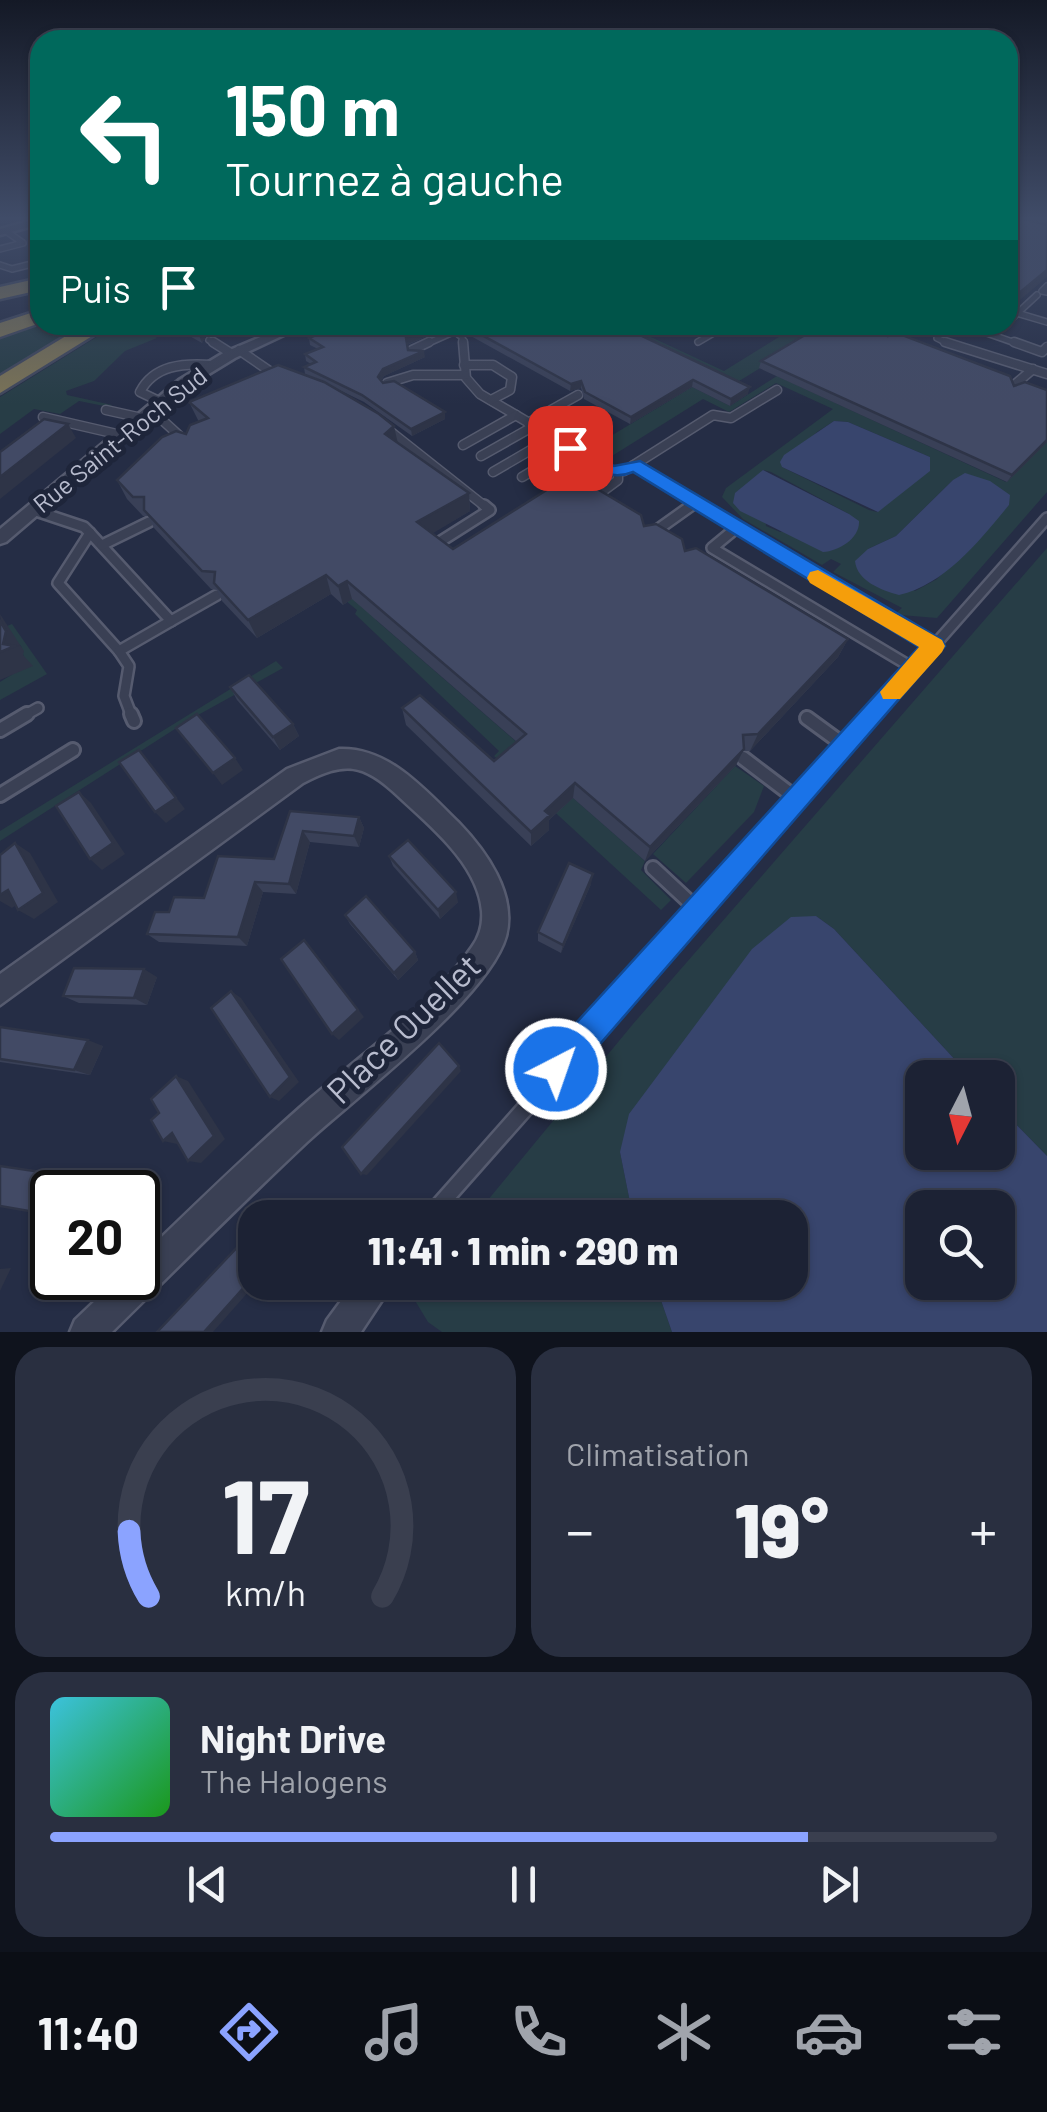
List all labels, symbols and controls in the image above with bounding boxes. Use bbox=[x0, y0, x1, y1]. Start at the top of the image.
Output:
text: 150 m bbox=[225, 66, 400, 150]
icon: left bbox=[60, 70, 190, 200]
text: Tournez à gauche bbox=[225, 151, 564, 205]
icon: arrive bbox=[151, 260, 206, 315]
text: Puis bbox=[60, 265, 131, 311]
street label: Rue Saint-Roch Sud bbox=[26, 360, 212, 518]
pin bbox=[528, 406, 613, 491]
icon: arrive bbox=[543, 421, 598, 476]
street label: Place Ouellet bbox=[317, 944, 488, 1111]
position arrow bbox=[504, 1017, 608, 1121]
north arrow bbox=[905, 1060, 1015, 1170]
map controls bbox=[905, 1060, 1015, 1300]
speed limit sign: 20 bbox=[30, 1170, 160, 1300]
button: search bbox=[905, 1190, 1015, 1300]
text: 11:41 · 1 min · 290 m bbox=[368, 1227, 678, 1273]
text: Climatisation bbox=[566, 1434, 750, 1472]
text: 17 bbox=[221, 1450, 310, 1575]
text: 19° bbox=[734, 1483, 829, 1573]
text: − bbox=[566, 1496, 594, 1562]
text: + bbox=[969, 1496, 997, 1562]
text: km/h bbox=[225, 1570, 306, 1613]
text: Night Drive bbox=[200, 1715, 386, 1761]
text: The Halogens bbox=[200, 1761, 388, 1799]
icon: previous bbox=[180, 1857, 235, 1912]
icon: pause bbox=[496, 1857, 551, 1912]
icon: next bbox=[812, 1857, 867, 1912]
icon: directions bbox=[214, 1997, 284, 2067]
icon: music bbox=[359, 1997, 429, 2067]
icon: phone bbox=[504, 1997, 574, 2067]
icon: climate bbox=[649, 1997, 719, 2067]
icon: car bbox=[794, 1997, 864, 2067]
icon: filters bbox=[939, 1997, 1009, 2067]
text: 11:40 bbox=[38, 2005, 139, 2059]

